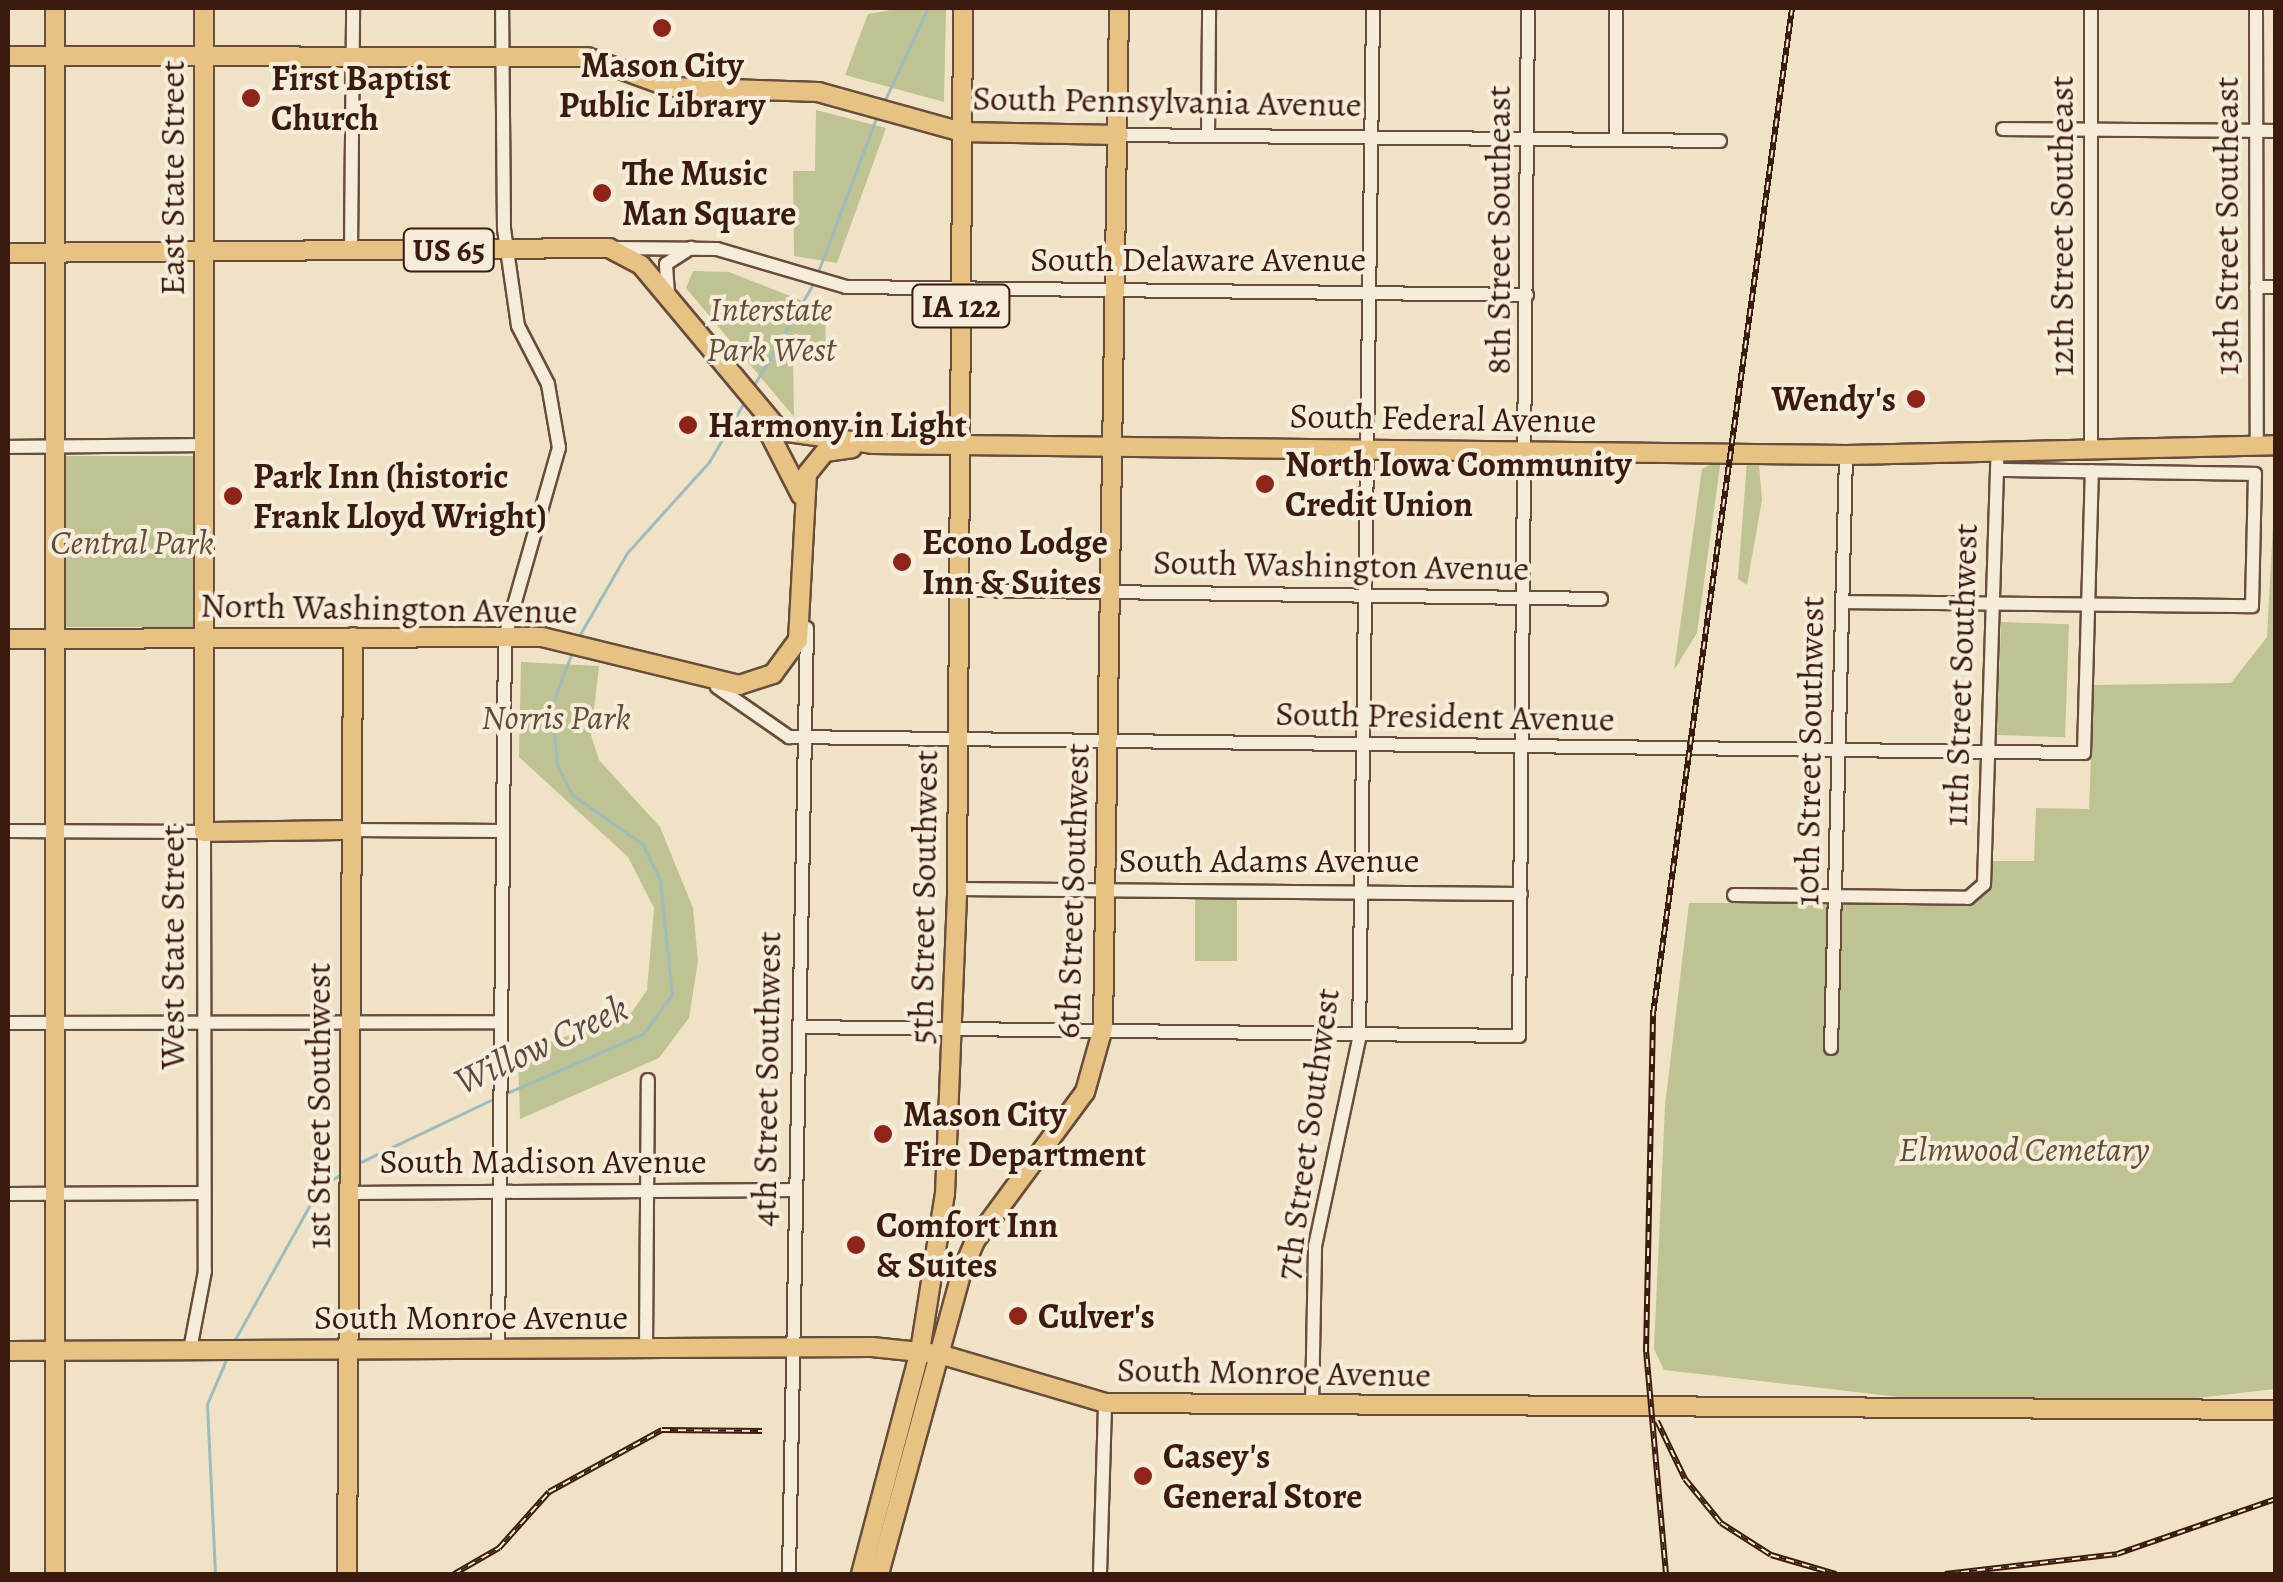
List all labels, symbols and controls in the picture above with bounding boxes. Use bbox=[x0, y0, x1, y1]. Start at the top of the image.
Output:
marker: Mason City Public Library bbox=[651, 17, 673, 39]
place label: Mason City Public Library bbox=[559, 44, 765, 126]
place label: First Baptist Church bbox=[271, 57, 451, 139]
street label: East State Street bbox=[151, 60, 193, 296]
street label: 12th Street Southeast bbox=[2040, 76, 2082, 376]
street label: South Pennsylvania Avenue bbox=[972, 77, 1362, 125]
street label: 13th Street Southeast bbox=[2205, 77, 2247, 375]
street label: 8th Street Southeast bbox=[1477, 85, 1519, 375]
marker: First Baptist Church bbox=[240, 87, 262, 109]
place label: The Music Man Square bbox=[622, 152, 796, 234]
marker: The Music Man Square bbox=[591, 182, 613, 204]
road number: US 65 bbox=[402, 223, 496, 277]
street label: South Delaware Avenue bbox=[1030, 238, 1366, 280]
road number: IA 122 bbox=[911, 279, 1011, 333]
park label: Interstate Park West bbox=[706, 288, 836, 370]
place label: Wendy's bbox=[1772, 378, 1896, 420]
marker: Wendy's bbox=[1905, 388, 1927, 410]
street label: South Federal Avenue bbox=[1289, 394, 1597, 442]
place label: Harmony in Light bbox=[708, 404, 967, 446]
marker: Harmony in Light bbox=[677, 414, 699, 436]
place label: North Iowa Community Credit Union bbox=[1285, 443, 1632, 525]
place label: Park Inn (historic Frank Lloyd Wright) bbox=[253, 455, 547, 537]
marker: North Iowa Community Credit Union bbox=[1254, 473, 1276, 495]
marker: Park Inn (historic Frank Lloyd Wright) bbox=[222, 485, 244, 507]
park label: Central Park bbox=[50, 521, 214, 563]
place label: Econo Lodge Inn & Suites bbox=[922, 521, 1108, 603]
street label: 11th Street Southwest bbox=[1934, 523, 1986, 827]
street label: South Washington Avenue bbox=[1153, 541, 1529, 589]
marker: Econo Lodge Inn & Suites bbox=[891, 551, 913, 573]
street label: North Washington Avenue bbox=[200, 584, 578, 632]
street label: 10th Street Southwest bbox=[1785, 596, 1833, 906]
street label: South President Avenue bbox=[1275, 692, 1615, 740]
park label: Norris Park bbox=[481, 696, 631, 738]
street label: 6th Street Southwest bbox=[1046, 743, 1098, 1039]
street label: 5th Street Southwest bbox=[899, 749, 947, 1045]
street label: West State Street bbox=[151, 825, 193, 1069]
street label: South Adams Avenue bbox=[1119, 839, 1419, 881]
street label: 4th Street Southwest bbox=[742, 931, 790, 1227]
street label: 1st Street Southwest bbox=[297, 963, 339, 1249]
water label: Willow Creek bbox=[447, 985, 635, 1105]
street label: 7th Street Southwest bbox=[1266, 985, 1348, 1283]
place label: Mason City Fire Department bbox=[903, 1093, 1146, 1175]
marker: Mason City Fire Department bbox=[872, 1123, 894, 1145]
park label: Elmwood Cemetary bbox=[1898, 1128, 2150, 1170]
street label: South Madison Avenue bbox=[379, 1140, 707, 1182]
place label: Comfort Inn & Suites bbox=[876, 1204, 1058, 1286]
marker: Comfort Inn & Suites bbox=[845, 1234, 867, 1256]
place label: Culver's bbox=[1038, 1295, 1155, 1337]
street label: South Monroe Avenue bbox=[314, 1296, 628, 1338]
marker: Culver's bbox=[1007, 1305, 1029, 1327]
street label: South Monroe Avenue bbox=[1117, 1348, 1431, 1396]
place label: Casey's General Store bbox=[1163, 1435, 1362, 1517]
marker: Casey's General Store bbox=[1132, 1465, 1154, 1487]

